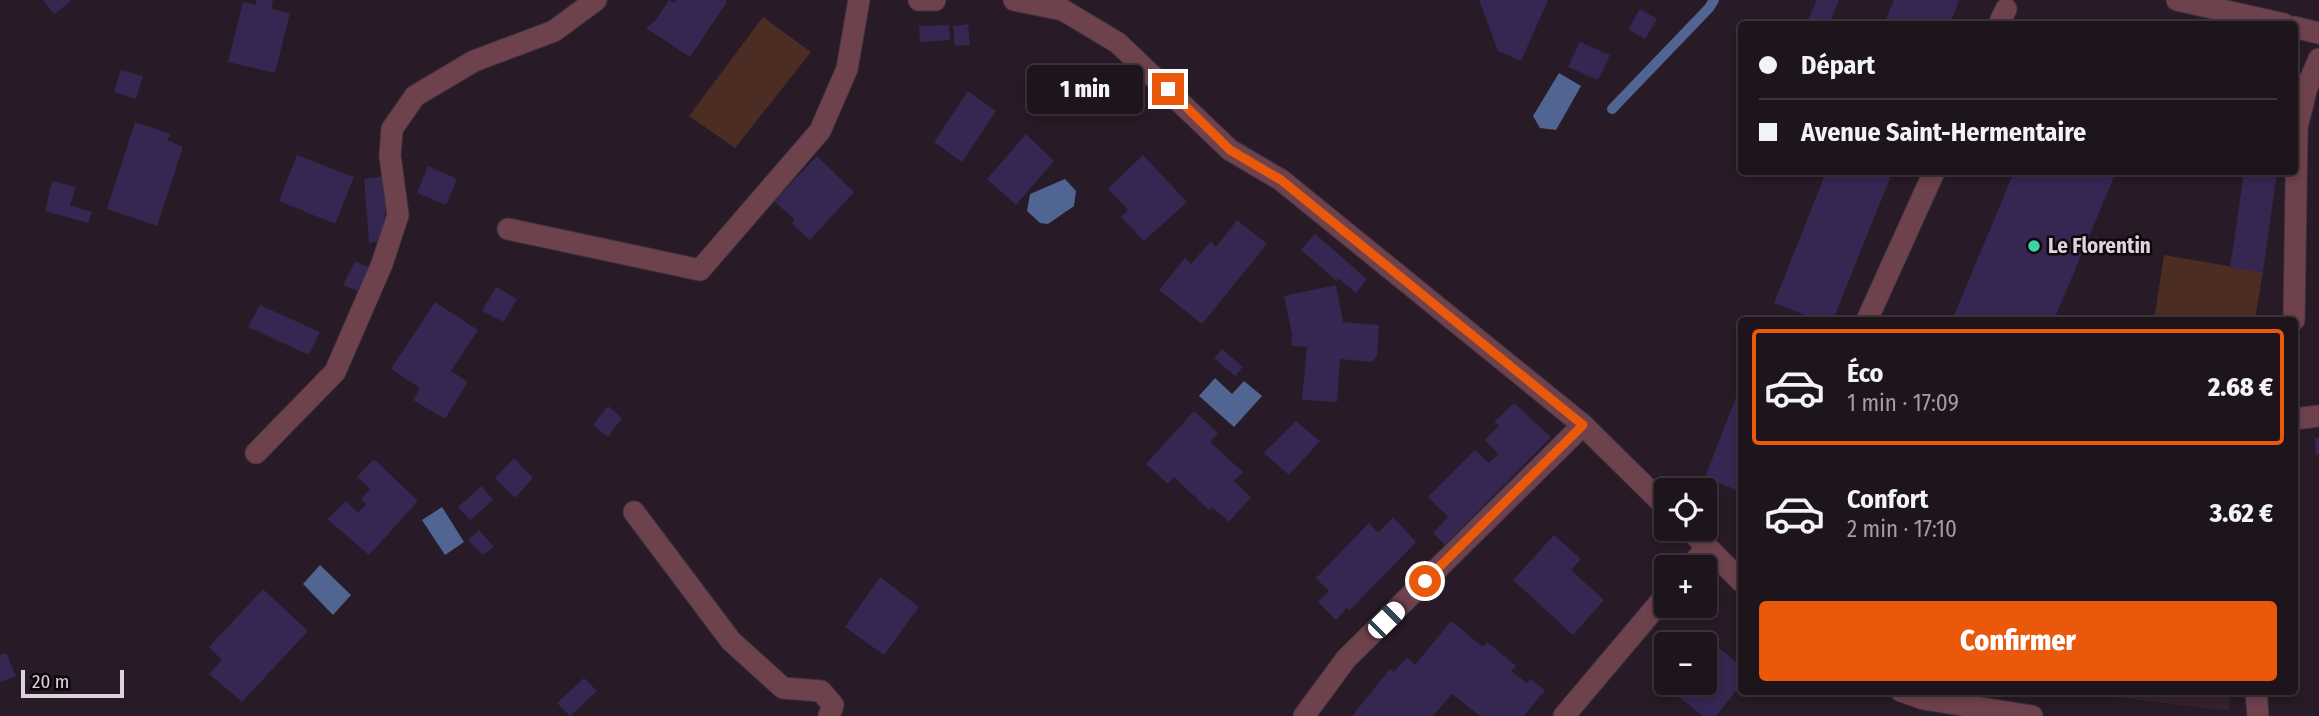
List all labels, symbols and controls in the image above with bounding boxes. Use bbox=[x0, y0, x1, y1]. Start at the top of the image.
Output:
text: Départ bbox=[1801, 50, 1875, 81]
callout: 1 min bbox=[1028, 64, 1144, 114]
route end bbox=[1152, 73, 1184, 105]
text: 1 min bbox=[1060, 75, 1110, 103]
text: Avenue Saint-Hermentaire bbox=[1801, 117, 2086, 148]
place label: Le Florentin bbox=[2048, 233, 2151, 259]
marker: Le Florentin bbox=[2026, 238, 2042, 254]
icon: car bbox=[1763, 356, 1826, 419]
text: Éco bbox=[1847, 358, 1884, 389]
text: 2.68 € bbox=[2208, 372, 2273, 403]
text: 1 min · 17:09 bbox=[1847, 389, 1959, 417]
map controls bbox=[1654, 478, 1717, 695]
button: locate bbox=[1654, 478, 1717, 541]
icon: car bbox=[1763, 482, 1826, 545]
text: Confort bbox=[1847, 484, 1928, 515]
text: 3.62 € bbox=[2210, 498, 2273, 529]
text: 2 min · 17:10 bbox=[1847, 515, 1957, 543]
button: + bbox=[1654, 555, 1717, 618]
route start bbox=[1409, 565, 1441, 597]
car bbox=[1364, 598, 1409, 642]
button: Confirmer bbox=[1759, 601, 2277, 681]
button: − bbox=[1654, 632, 1717, 695]
scale bar bbox=[21, 667, 124, 699]
text: 20 m bbox=[32, 670, 69, 693]

